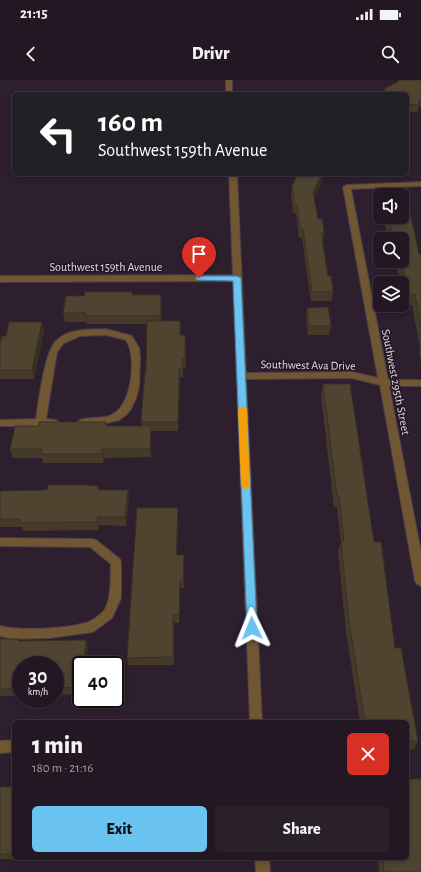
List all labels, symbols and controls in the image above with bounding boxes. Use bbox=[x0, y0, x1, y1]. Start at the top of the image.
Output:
text: 21:15 bbox=[20, 6, 48, 21]
icon: back bbox=[20, 43, 42, 65]
icon: search bbox=[379, 43, 401, 65]
text: Drivr bbox=[192, 45, 229, 63]
icon: left bbox=[32, 108, 84, 160]
text: 160 m bbox=[98, 109, 163, 137]
text: Southwest 159th Avenue bbox=[98, 142, 267, 160]
map controls bbox=[373, 188, 409, 312]
button: sound bbox=[373, 188, 409, 224]
button: search bbox=[373, 232, 409, 268]
pin bbox=[182, 237, 216, 278]
icon: arrive bbox=[188, 243, 210, 265]
street label: Southwest 159th Avenue bbox=[50, 261, 162, 273]
button: layers bbox=[373, 276, 409, 312]
street label: Southwest 295th Street bbox=[380, 328, 412, 436]
street label: Southwest Ava Drive bbox=[260, 358, 356, 372]
position arrow bbox=[231, 607, 273, 649]
speed limit sign: 40 bbox=[72, 656, 124, 708]
text: 30 bbox=[28, 667, 48, 687]
text: km/h bbox=[28, 687, 48, 697]
button: close bbox=[347, 733, 389, 775]
text: 1 min bbox=[32, 734, 83, 758]
text: 180 m · 21:16 bbox=[32, 762, 93, 775]
button: Exit bbox=[32, 806, 207, 852]
button: Share bbox=[215, 806, 389, 852]

